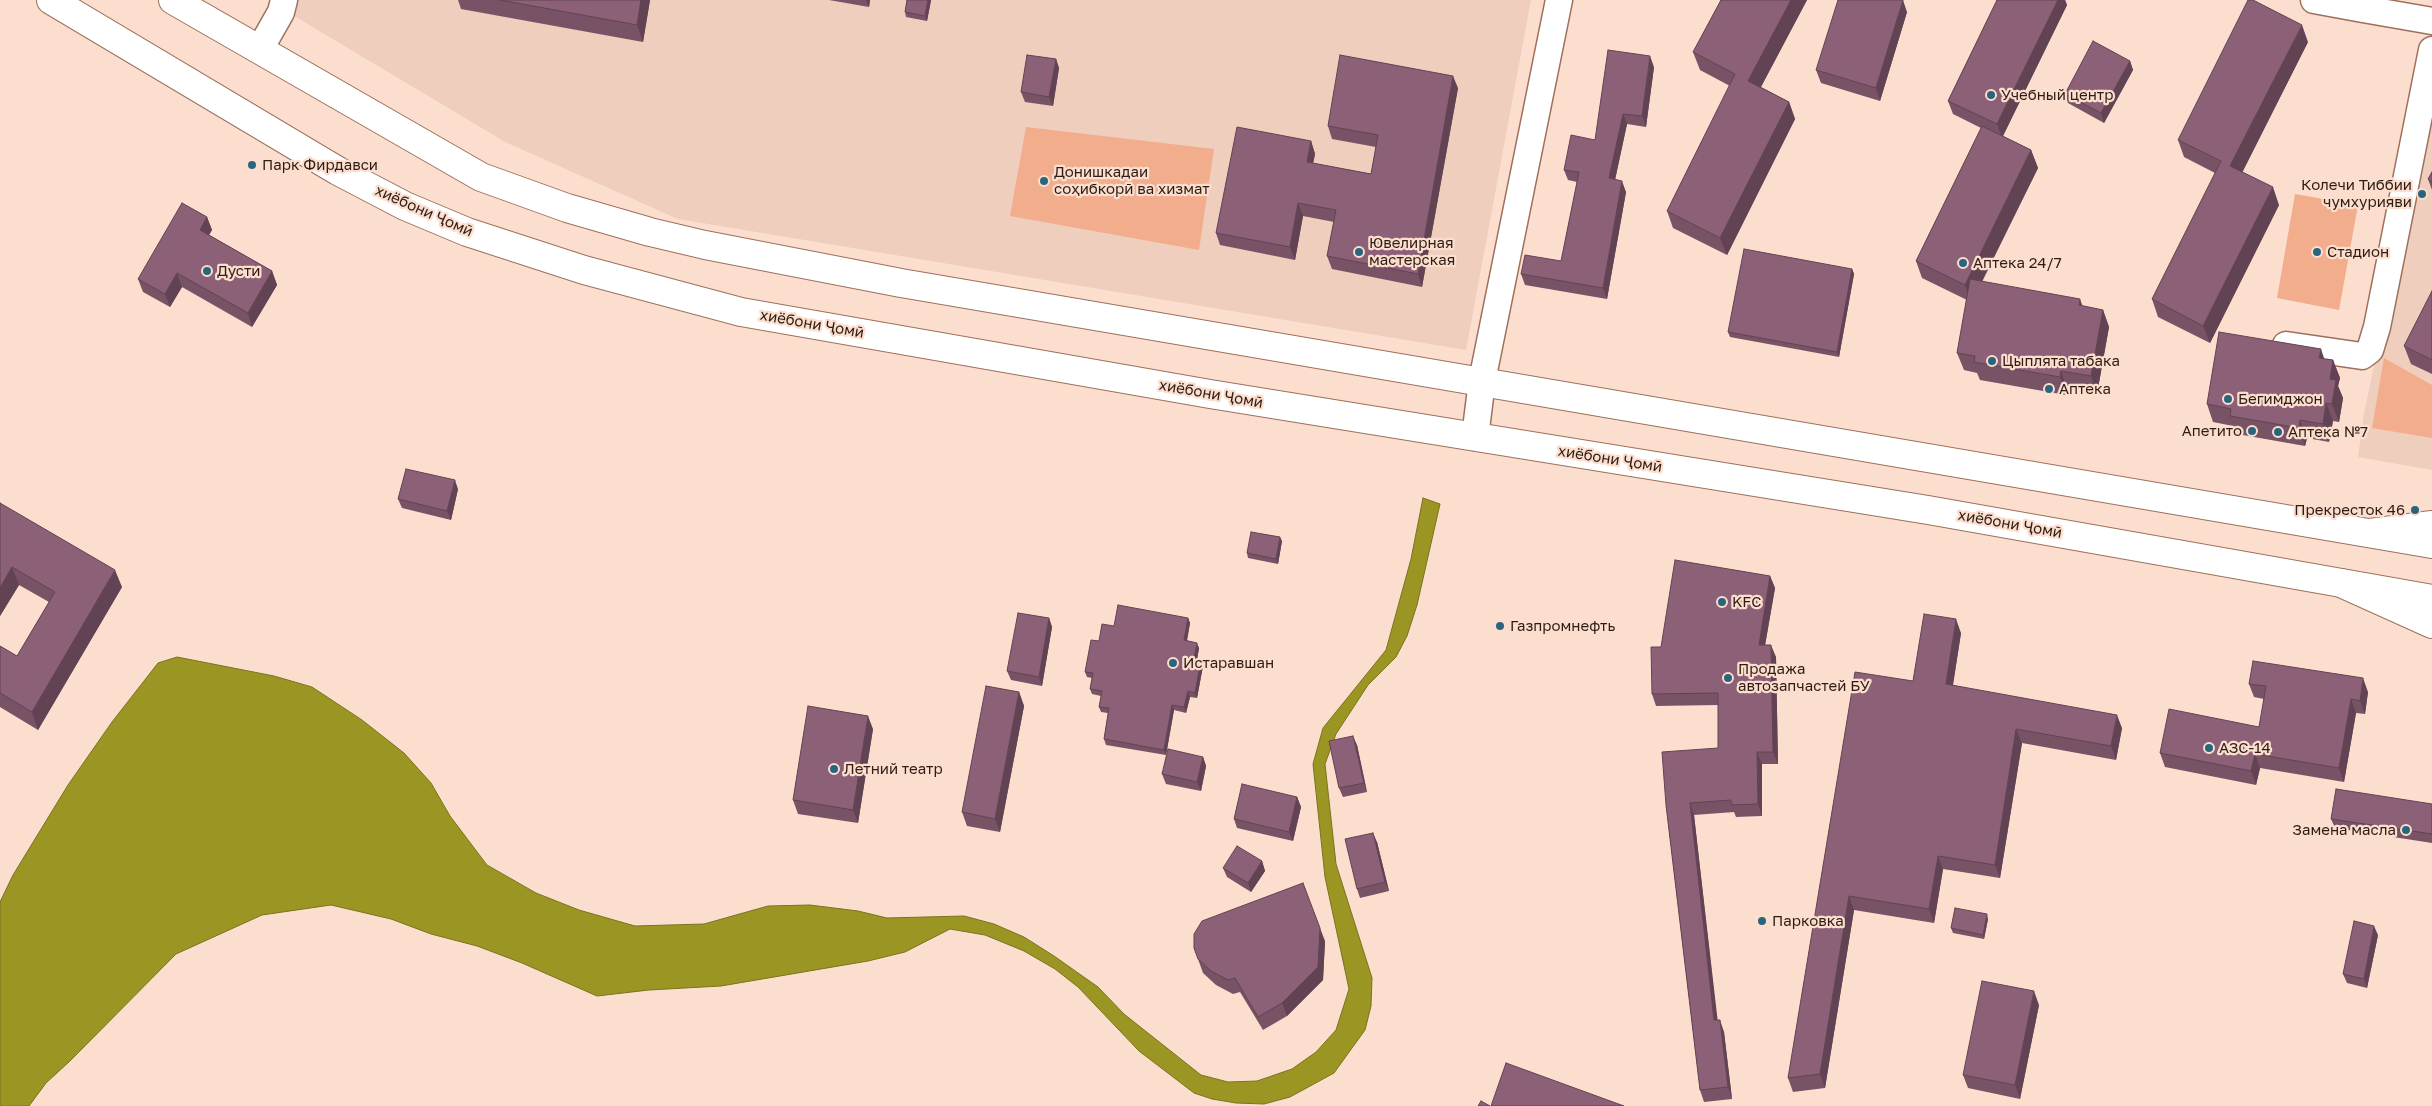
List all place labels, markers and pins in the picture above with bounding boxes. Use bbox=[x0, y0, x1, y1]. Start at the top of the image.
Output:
place label: Учебный центр bbox=[2001, 86, 2113, 104]
marker: Учебный центр bbox=[1985, 89, 1997, 101]
place label: Парк Фирдавси bbox=[262, 156, 378, 174]
marker: Парк Фирдавси bbox=[246, 159, 258, 171]
place label: Донишкадаи соҳибкорӣ ва хизмат bbox=[1054, 163, 1210, 198]
marker: Донишкадаи соҳибкорӣ ва хизмат bbox=[1038, 175, 1050, 187]
place label: Колечи Тиббии чумхурияви bbox=[2301, 176, 2412, 211]
marker: Колечи Тиббии чумхурияви bbox=[2416, 188, 2428, 200]
place label: Ювелирная мастерская bbox=[1369, 234, 1455, 269]
place label: Стадион bbox=[2327, 243, 2389, 261]
marker: Ювелирная мастерская bbox=[1353, 246, 1365, 258]
marker: Стадион bbox=[2311, 246, 2323, 258]
place label: Аптека 24/7 bbox=[1973, 254, 2062, 272]
marker: Аптека 24/7 bbox=[1957, 257, 1969, 269]
place label: Дусти bbox=[217, 262, 260, 280]
marker: Дусти bbox=[201, 265, 213, 277]
place label: Цыплята табака bbox=[2002, 352, 2120, 370]
marker: Цыплята табака bbox=[1986, 355, 1998, 367]
place label: Аптека bbox=[2059, 380, 2111, 398]
marker: Аптека bbox=[2043, 383, 2055, 395]
place label: Бегимджон bbox=[2238, 390, 2323, 408]
marker: Бегимджон bbox=[2222, 393, 2234, 405]
place label: Апетито bbox=[2182, 422, 2242, 440]
place label: Аптека №7 bbox=[2288, 423, 2368, 441]
marker: Апетито bbox=[2246, 425, 2258, 437]
marker: Аптека №7 bbox=[2272, 426, 2284, 438]
place label: Прекресток 46 bbox=[2294, 501, 2405, 519]
marker: Прекресток 46 bbox=[2409, 504, 2421, 516]
place label: KFC bbox=[1732, 593, 1761, 611]
marker: KFC bbox=[1716, 596, 1728, 608]
place label: Газпромнефть bbox=[1510, 617, 1615, 635]
marker: Газпромнефть bbox=[1494, 620, 1506, 632]
place label: Истаравшан bbox=[1183, 654, 1274, 672]
marker: Истаравшан bbox=[1167, 657, 1179, 669]
place label: Продажа автозапчастей БУ bbox=[1738, 660, 1870, 695]
marker: Продажа автозапчастей БУ bbox=[1722, 672, 1734, 684]
place label: АЗС-14 bbox=[2219, 739, 2271, 757]
marker: АЗС-14 bbox=[2203, 742, 2215, 754]
place label: Летний театр bbox=[844, 760, 943, 778]
marker: Летний театр bbox=[828, 763, 840, 775]
place label: Замена масла bbox=[2292, 821, 2396, 839]
marker: Замена масла bbox=[2400, 824, 2412, 836]
place label: Парковка bbox=[1772, 912, 1844, 930]
marker: Парковка bbox=[1756, 915, 1768, 927]

